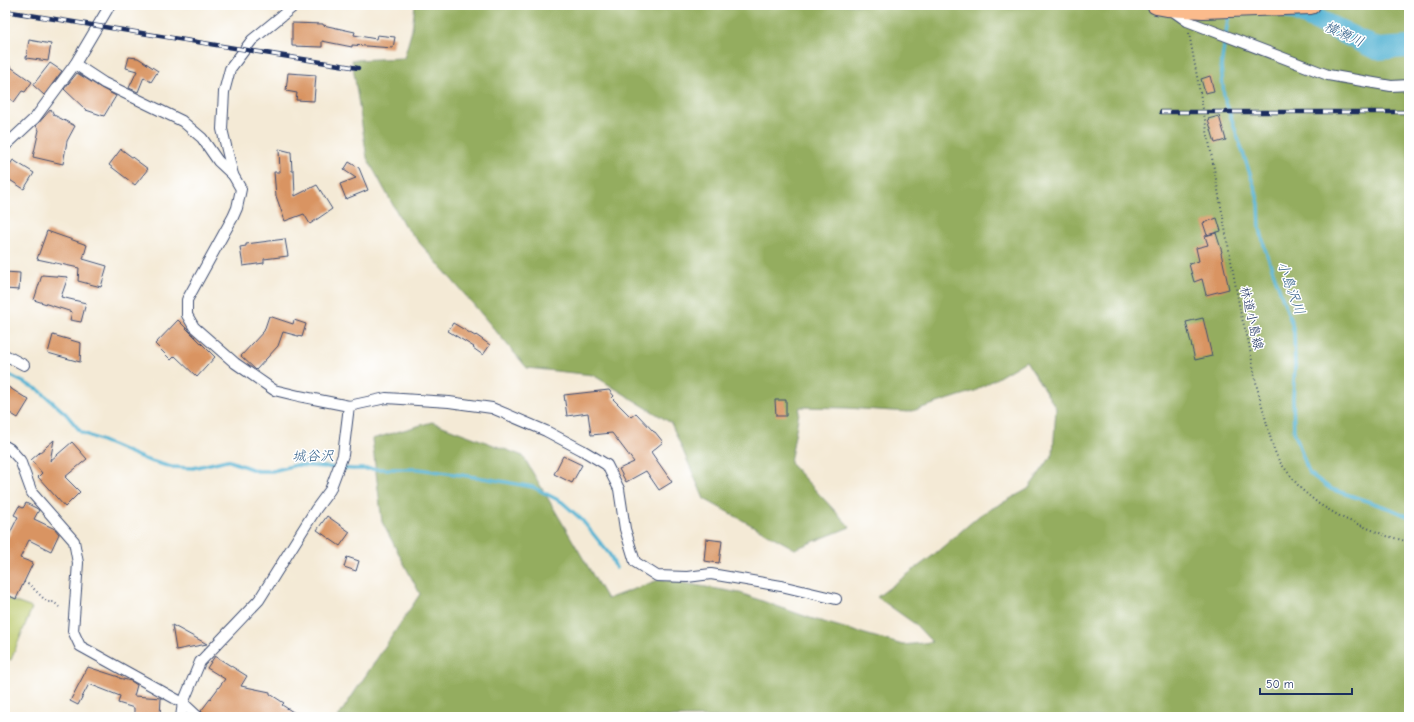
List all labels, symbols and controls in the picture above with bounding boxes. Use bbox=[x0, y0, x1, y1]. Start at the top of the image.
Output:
water label: 横瀬川 bbox=[1321, 17, 1367, 51]
water label: 小島沢川 bbox=[1273, 259, 1309, 317]
street label: 林道小島線 bbox=[1237, 285, 1267, 352]
water label: 城谷沢 bbox=[292, 447, 335, 465]
scale bar bbox=[1260, 670, 1352, 696]
text: 50 m bbox=[1266, 677, 1294, 691]

